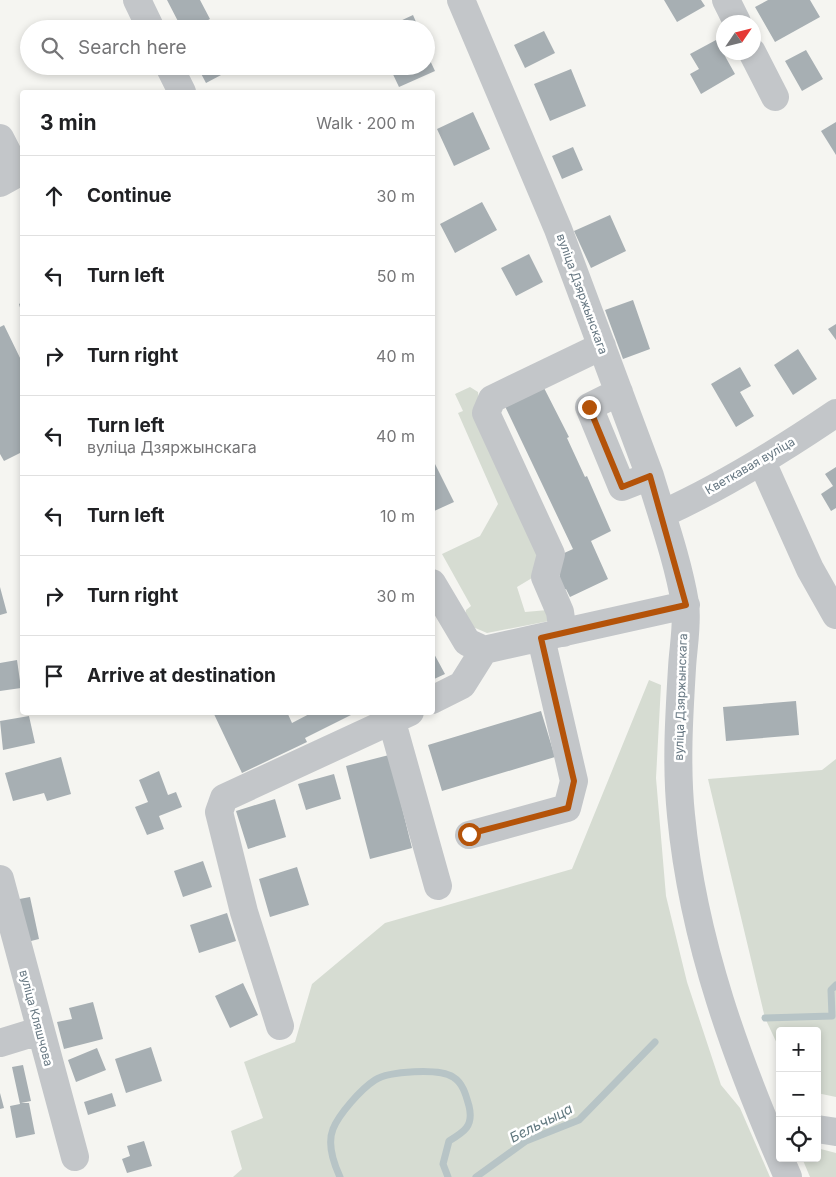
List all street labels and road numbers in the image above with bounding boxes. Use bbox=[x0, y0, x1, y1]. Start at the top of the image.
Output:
street label: вуліца Дзяржынскага bbox=[554, 231, 611, 356]
street label: Кветкавая вуліца bbox=[702, 434, 797, 497]
street label: вуліца Дзяржынскага bbox=[671, 633, 690, 761]
street label: вуліца Кляшчова bbox=[16, 968, 57, 1068]

